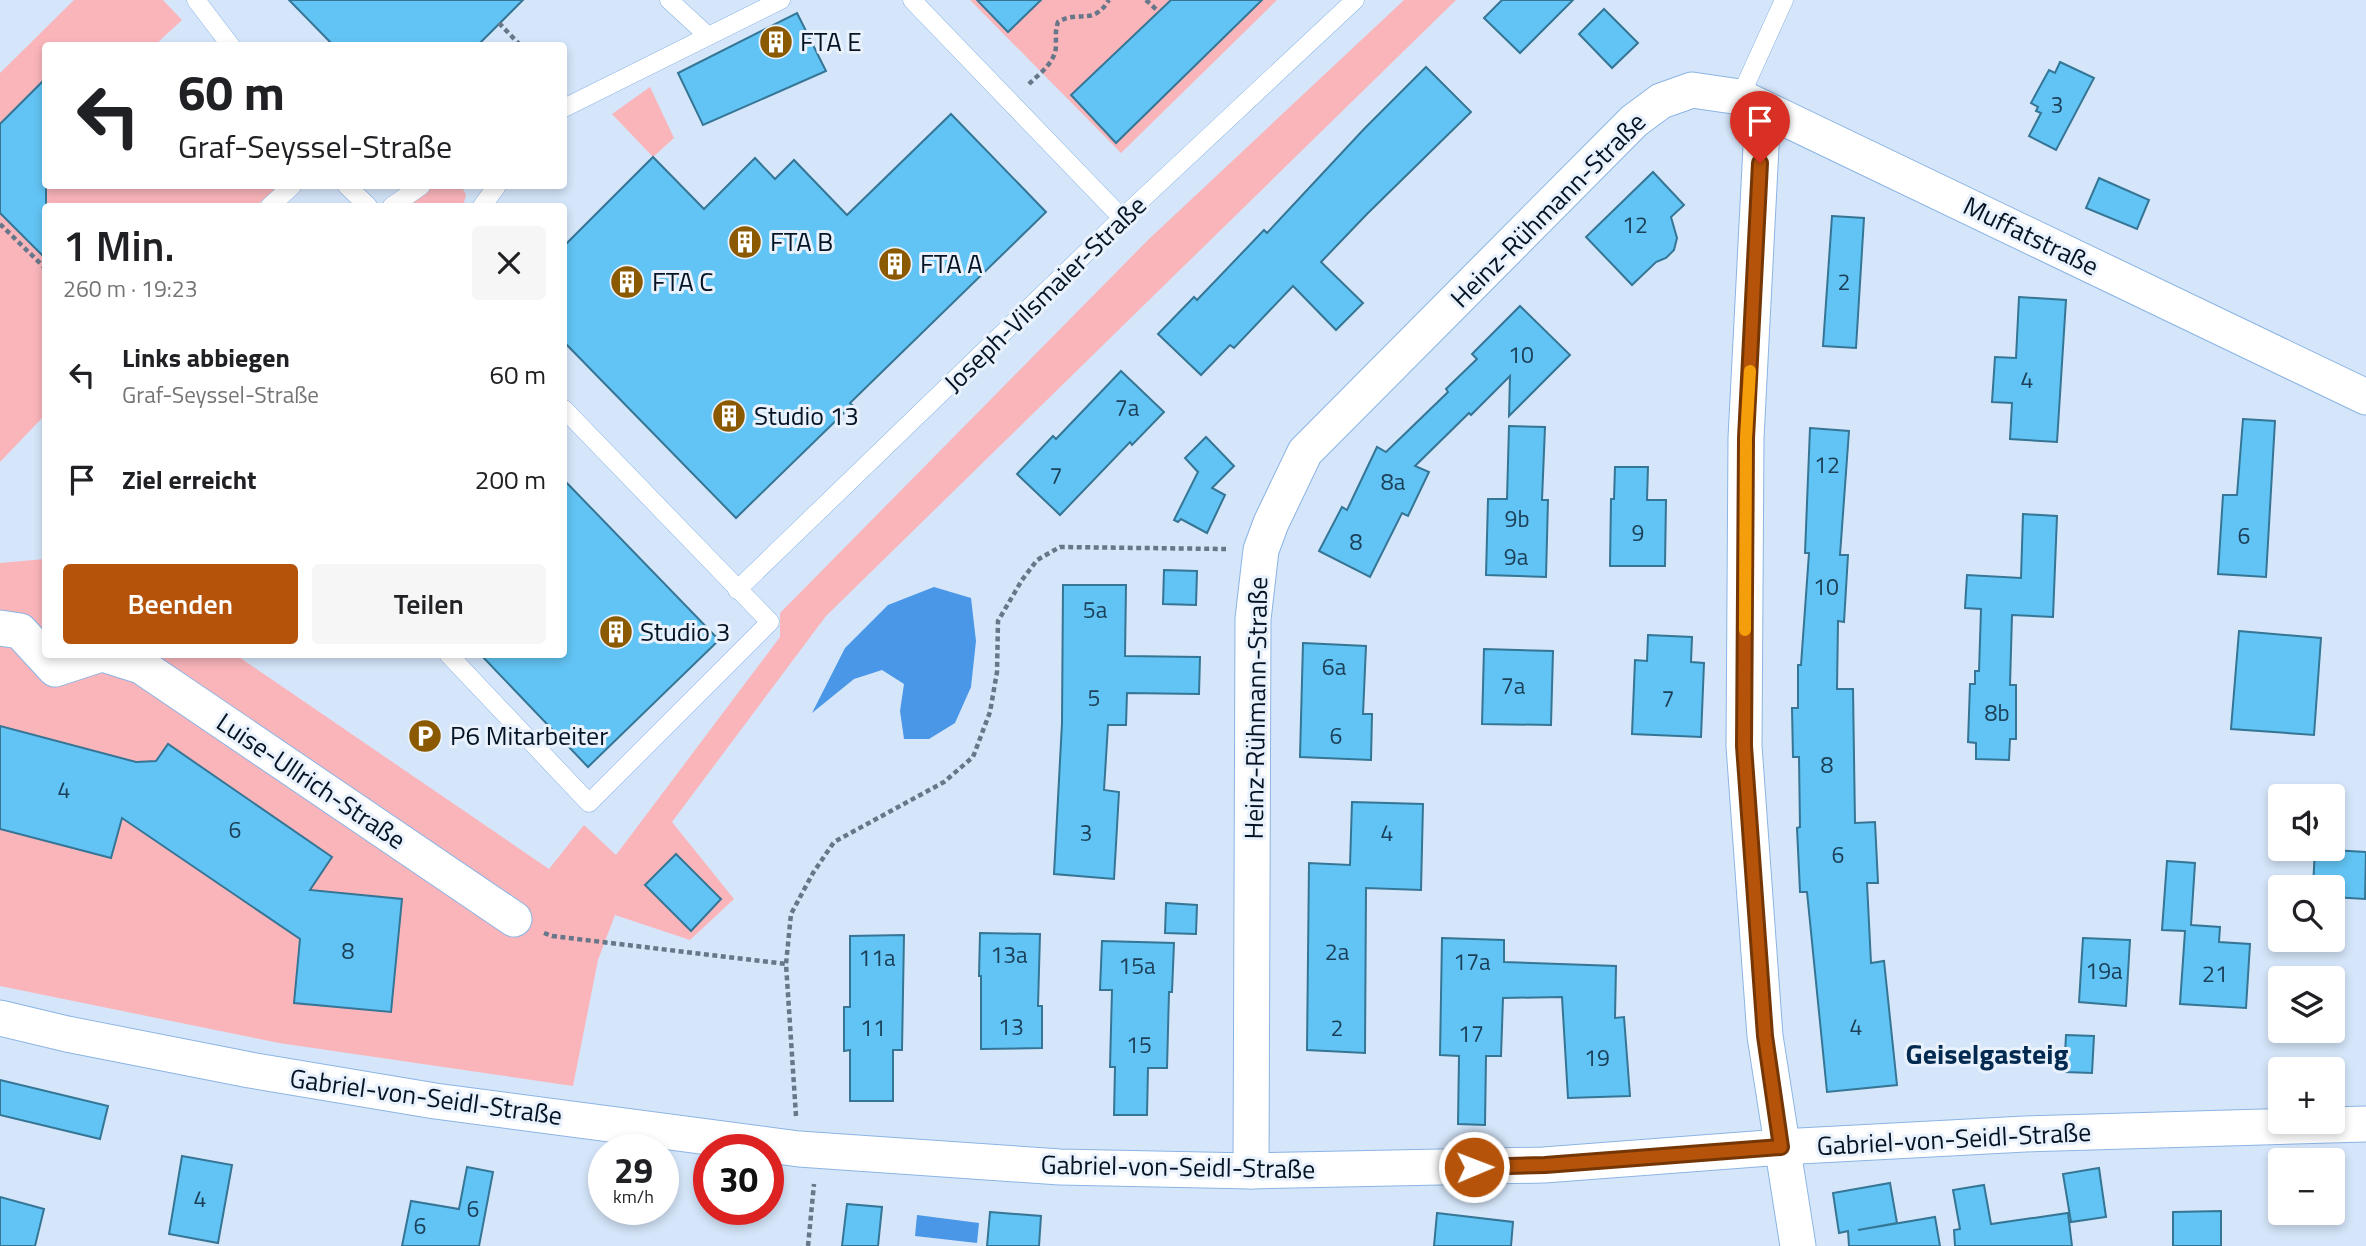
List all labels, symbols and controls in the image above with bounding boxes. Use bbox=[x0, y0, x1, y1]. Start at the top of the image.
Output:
place label: FTA E bbox=[800, 22, 862, 61]
building icon: FTA E bbox=[757, 23, 795, 61]
text: 60 m bbox=[178, 54, 285, 129]
icon: left bbox=[63, 70, 154, 161]
house number: 3 bbox=[2051, 87, 2063, 122]
pin bbox=[1730, 91, 1790, 163]
icon: arrive bbox=[1741, 102, 1779, 140]
street label: Heinz-Rühmann-Straße bbox=[1441, 103, 1654, 316]
text: Graf-Seyssel-Straße bbox=[178, 122, 452, 170]
street label: Joseph-Vilsmaier-Straße bbox=[934, 186, 1155, 401]
street label: Muffatstraße bbox=[1957, 186, 2106, 285]
house number: 12 bbox=[1622, 207, 1648, 242]
text: 1 Min. bbox=[63, 213, 175, 277]
place label: FTA B bbox=[770, 222, 833, 261]
building icon: FTA B bbox=[726, 223, 764, 261]
button: close bbox=[472, 226, 546, 300]
place label: FTA A bbox=[920, 244, 983, 283]
building icon: FTA A bbox=[876, 245, 914, 283]
place label: FTA C bbox=[652, 262, 714, 301]
building icon: FTA C bbox=[608, 263, 646, 301]
house number: 2 bbox=[1838, 264, 1850, 299]
text: 260 m · 19:23 bbox=[63, 271, 198, 306]
house number: 10 bbox=[1508, 337, 1534, 372]
text: Links abbiegen bbox=[122, 338, 290, 377]
text: 60 m bbox=[489, 355, 546, 394]
icon: left bbox=[63, 356, 101, 394]
house number: 4 bbox=[2021, 362, 2033, 397]
text: Graf-Seyssel-Straße bbox=[122, 377, 319, 412]
house number: 7a bbox=[1115, 390, 1140, 425]
place label: Studio 13 bbox=[754, 396, 859, 435]
building icon: Studio 13 bbox=[710, 397, 748, 435]
house number: 12 bbox=[1814, 447, 1840, 482]
house number: 7 bbox=[1050, 458, 1062, 493]
text: Ziel erreicht bbox=[122, 460, 257, 499]
text: 200 m bbox=[475, 460, 546, 499]
icon: arrive bbox=[63, 461, 101, 499]
house number: 8a bbox=[1381, 464, 1406, 499]
house number: 9b bbox=[1505, 501, 1529, 536]
house number: 9 bbox=[1632, 515, 1644, 550]
house number: 6 bbox=[2238, 518, 2250, 553]
house number: 8 bbox=[1350, 524, 1363, 559]
house number: 9a bbox=[1504, 539, 1529, 574]
button: Beenden bbox=[63, 564, 298, 644]
button: Teilen bbox=[312, 564, 546, 644]
house number: 10 bbox=[1813, 569, 1839, 604]
street label: Heinz-Rühmann-Straße bbox=[1234, 576, 1277, 840]
house number: 5a bbox=[1083, 592, 1108, 627]
place label: Studio 3 bbox=[640, 612, 730, 651]
building icon: Studio 3 bbox=[597, 613, 635, 651]
house number: 6a bbox=[1322, 649, 1347, 684]
house number: 7a bbox=[1501, 668, 1526, 703]
house number: 5 bbox=[1088, 680, 1100, 715]
house number: 7 bbox=[1662, 681, 1674, 716]
house number: 8b bbox=[1985, 695, 2009, 730]
street label: Luise-Ullrich-Straße bbox=[209, 703, 414, 859]
place label: P6 Mitarbeiter bbox=[450, 716, 608, 755]
parking icon: P6 Mitarbeiter bbox=[406, 717, 444, 755]
house number: 6 bbox=[1330, 718, 1342, 753]
house number: 8 bbox=[1821, 747, 1834, 782]
house number: 4 bbox=[58, 772, 70, 807]
map controls bbox=[2268, 784, 2345, 1225]
button: sound bbox=[2268, 784, 2345, 861]
house number: 6 bbox=[229, 812, 241, 847]
house number: 3 bbox=[1080, 815, 1092, 850]
house number: 4 bbox=[1381, 815, 1393, 850]
house number: 6 bbox=[1832, 837, 1844, 872]
button: search bbox=[2268, 875, 2345, 952]
house number: 8 bbox=[342, 933, 355, 968]
house number: 2a bbox=[1325, 934, 1350, 969]
house number: 13a bbox=[990, 937, 1028, 972]
house number: 11a bbox=[858, 940, 896, 975]
house number: 17a bbox=[1453, 944, 1491, 979]
house number: 15a bbox=[1118, 948, 1156, 983]
house number: 19a bbox=[2085, 953, 2123, 988]
house number: 21 bbox=[2202, 956, 2228, 991]
button: layers bbox=[2268, 966, 2345, 1043]
house number: 13 bbox=[998, 1009, 1024, 1044]
house number: 4 bbox=[1850, 1009, 1862, 1044]
house number: 11 bbox=[860, 1010, 886, 1045]
house number: 2 bbox=[1331, 1010, 1343, 1045]
house number: 17 bbox=[1458, 1016, 1484, 1051]
house number: 15 bbox=[1126, 1027, 1152, 1062]
district label: Geiselgasteig bbox=[1906, 1032, 2068, 1075]
house number: 19 bbox=[1584, 1040, 1610, 1075]
button: + bbox=[2268, 1057, 2345, 1134]
street label: Gabriel-von-Seidl-Straße bbox=[287, 1058, 565, 1135]
street label: Gabriel-von-Seidl-Straße bbox=[1816, 1112, 2092, 1165]
position arrow bbox=[1437, 1130, 1511, 1204]
speed limit sign: 30 bbox=[693, 1134, 784, 1225]
text: 29 bbox=[614, 1143, 653, 1197]
street label: Gabriel-von-Seidl-Straße bbox=[1040, 1145, 1316, 1188]
button: − bbox=[2268, 1148, 2345, 1225]
house number: 4 bbox=[194, 1181, 206, 1216]
text: km/h bbox=[613, 1183, 654, 1210]
house number: 6 bbox=[467, 1191, 479, 1226]
house number: 6 bbox=[414, 1208, 426, 1243]

